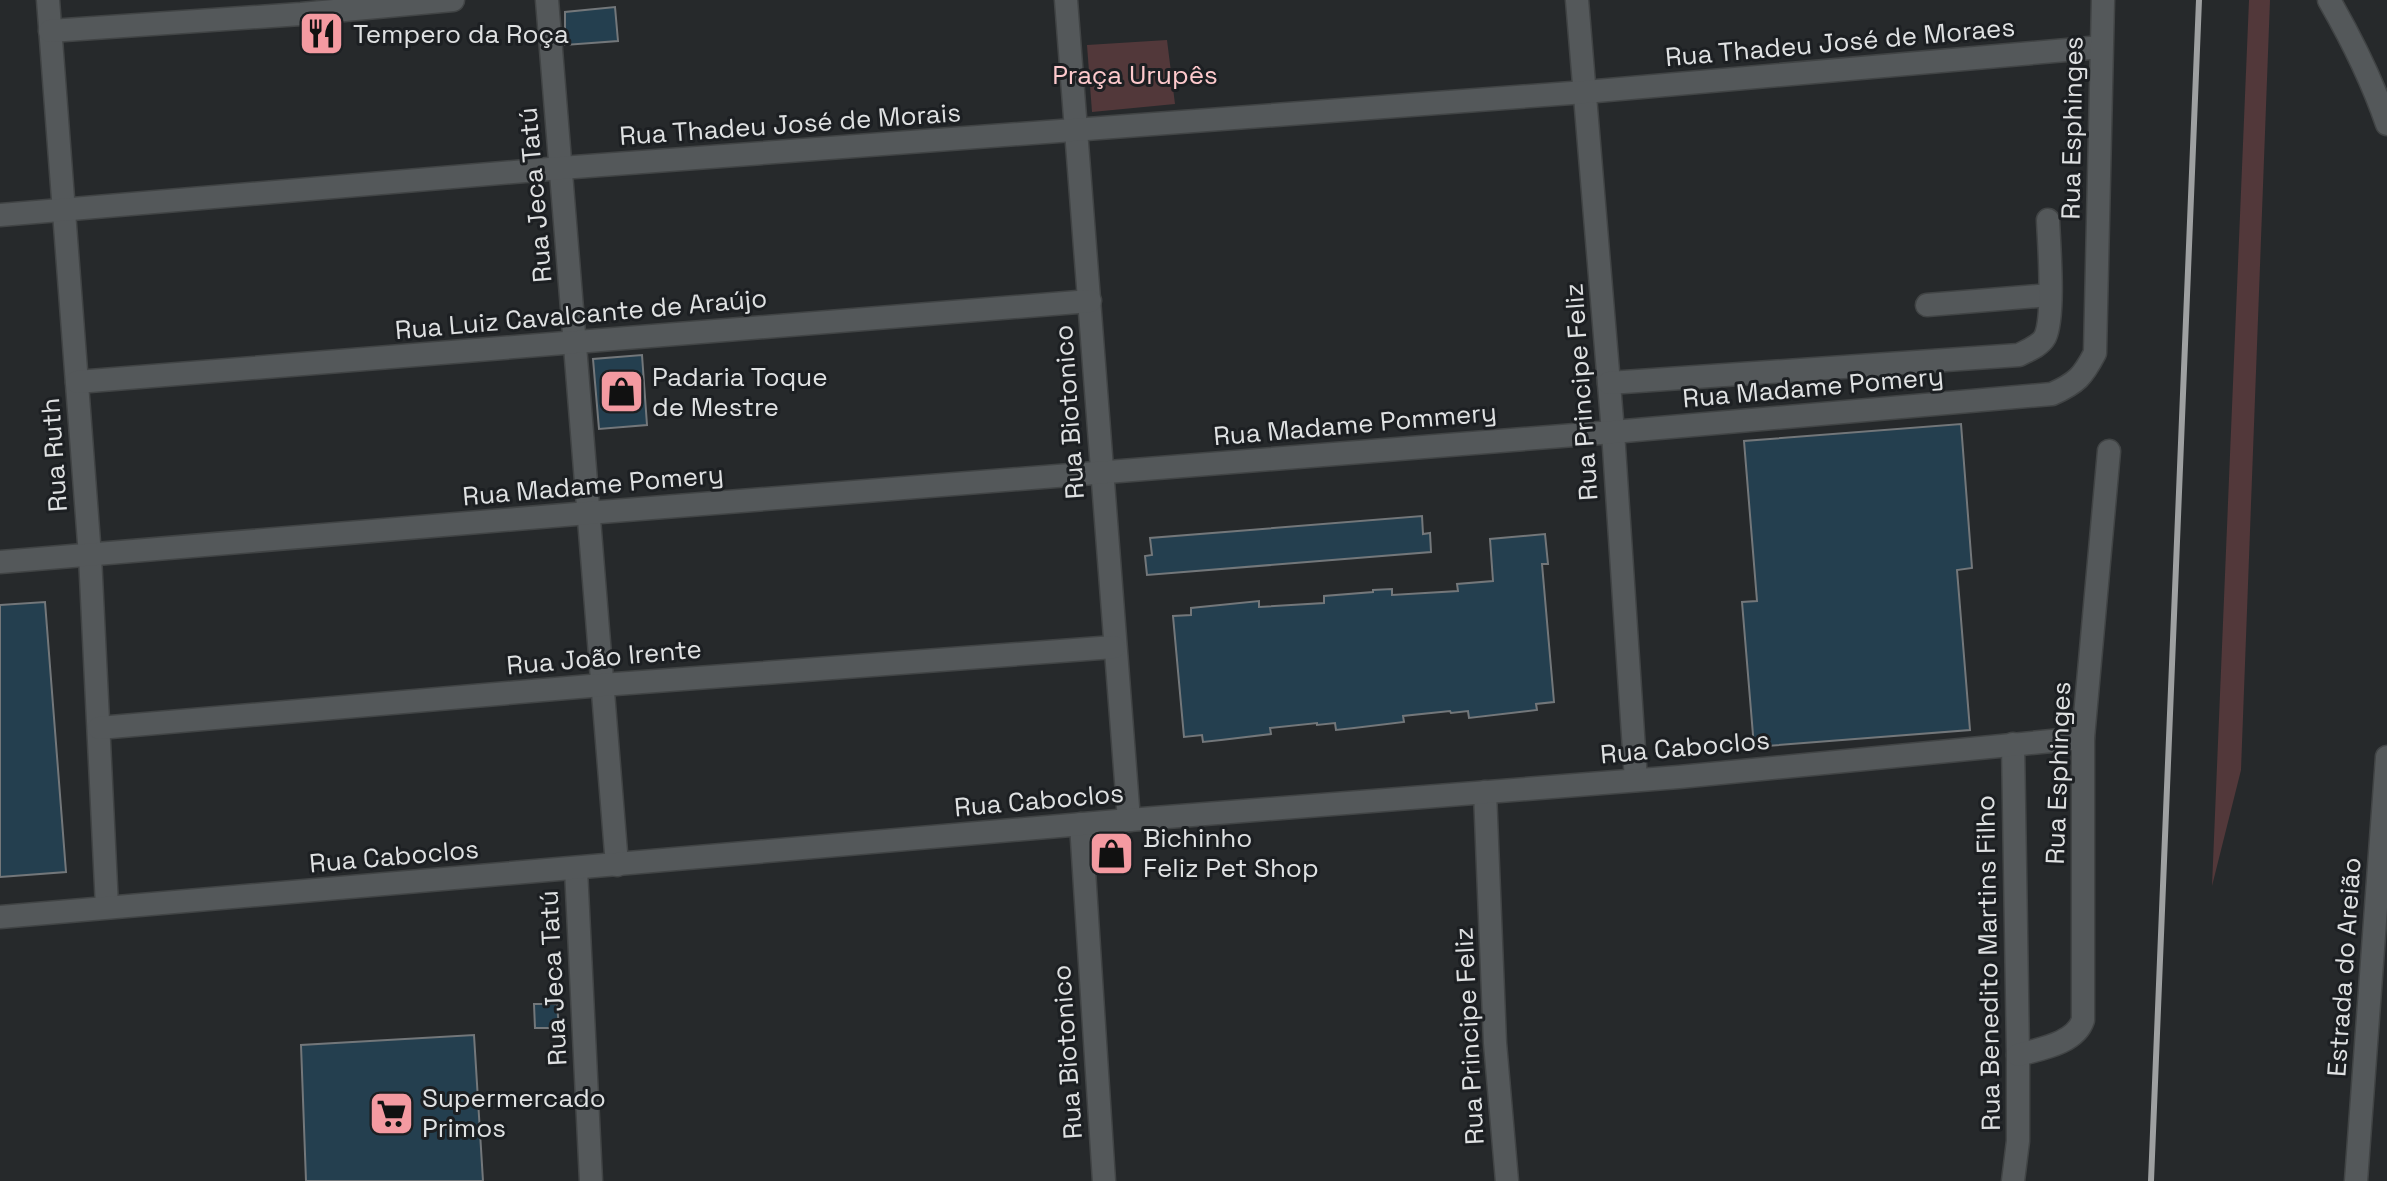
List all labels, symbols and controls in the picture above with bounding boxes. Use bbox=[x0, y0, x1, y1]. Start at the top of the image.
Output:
restaurant icon: Tempero da Roça bbox=[298, 10, 346, 58]
street label: Rua Thadeu José de Moraes bbox=[1664, 10, 2016, 74]
place label: Tempero da Roça bbox=[353, 17, 569, 51]
street label: Rua Esphinges bbox=[2053, 36, 2091, 220]
park label: Praça Urupês bbox=[1052, 58, 1218, 92]
street label: Rua Thadeu José de Morais bbox=[618, 95, 962, 153]
street label: Rua Jeca Tatú bbox=[510, 106, 560, 284]
street label: Rua Luiz Cavalcante de Araújo bbox=[394, 281, 768, 347]
street label: Rua Principe Feliz bbox=[1556, 282, 1606, 502]
street label: Rua Biotonico bbox=[1046, 324, 1092, 500]
street label: Rua Madame Pomery bbox=[1681, 359, 1945, 415]
place label: Padaria Toque de Mestre bbox=[652, 360, 828, 424]
shop icon: Padaria Toque de Mestre bbox=[597, 368, 645, 416]
street label: Rua Madame Pommery bbox=[1212, 395, 1498, 453]
street label: Rua Ruth bbox=[33, 397, 75, 513]
street label: Rua Madame Pomery bbox=[461, 457, 725, 513]
street label: Rua João Irente bbox=[505, 632, 703, 682]
street label: Rua Esphinges bbox=[2038, 681, 2078, 865]
street label: Rua Caboclos bbox=[1599, 723, 1771, 771]
street label: Rua Caboclos bbox=[953, 776, 1125, 824]
street label: Rua Benedito Martins Filho bbox=[1968, 795, 2008, 1131]
place label: Bichinho Feliz Pet Shop bbox=[1143, 821, 1319, 885]
shop icon: Bichinho Feliz Pet Shop bbox=[1088, 829, 1136, 877]
street label: Rua Caboclos bbox=[308, 832, 480, 880]
street label: Estrada do Areião bbox=[2319, 856, 2369, 1078]
street label: Rua Jeca Tatú bbox=[531, 889, 575, 1067]
street label: Rua Principe Feliz bbox=[1446, 926, 1492, 1146]
street label: Rua Biotonico bbox=[1044, 964, 1090, 1140]
place label: Supermercado Primos bbox=[422, 1081, 606, 1145]
supermarket icon: Supermercado Primos bbox=[367, 1089, 415, 1137]

